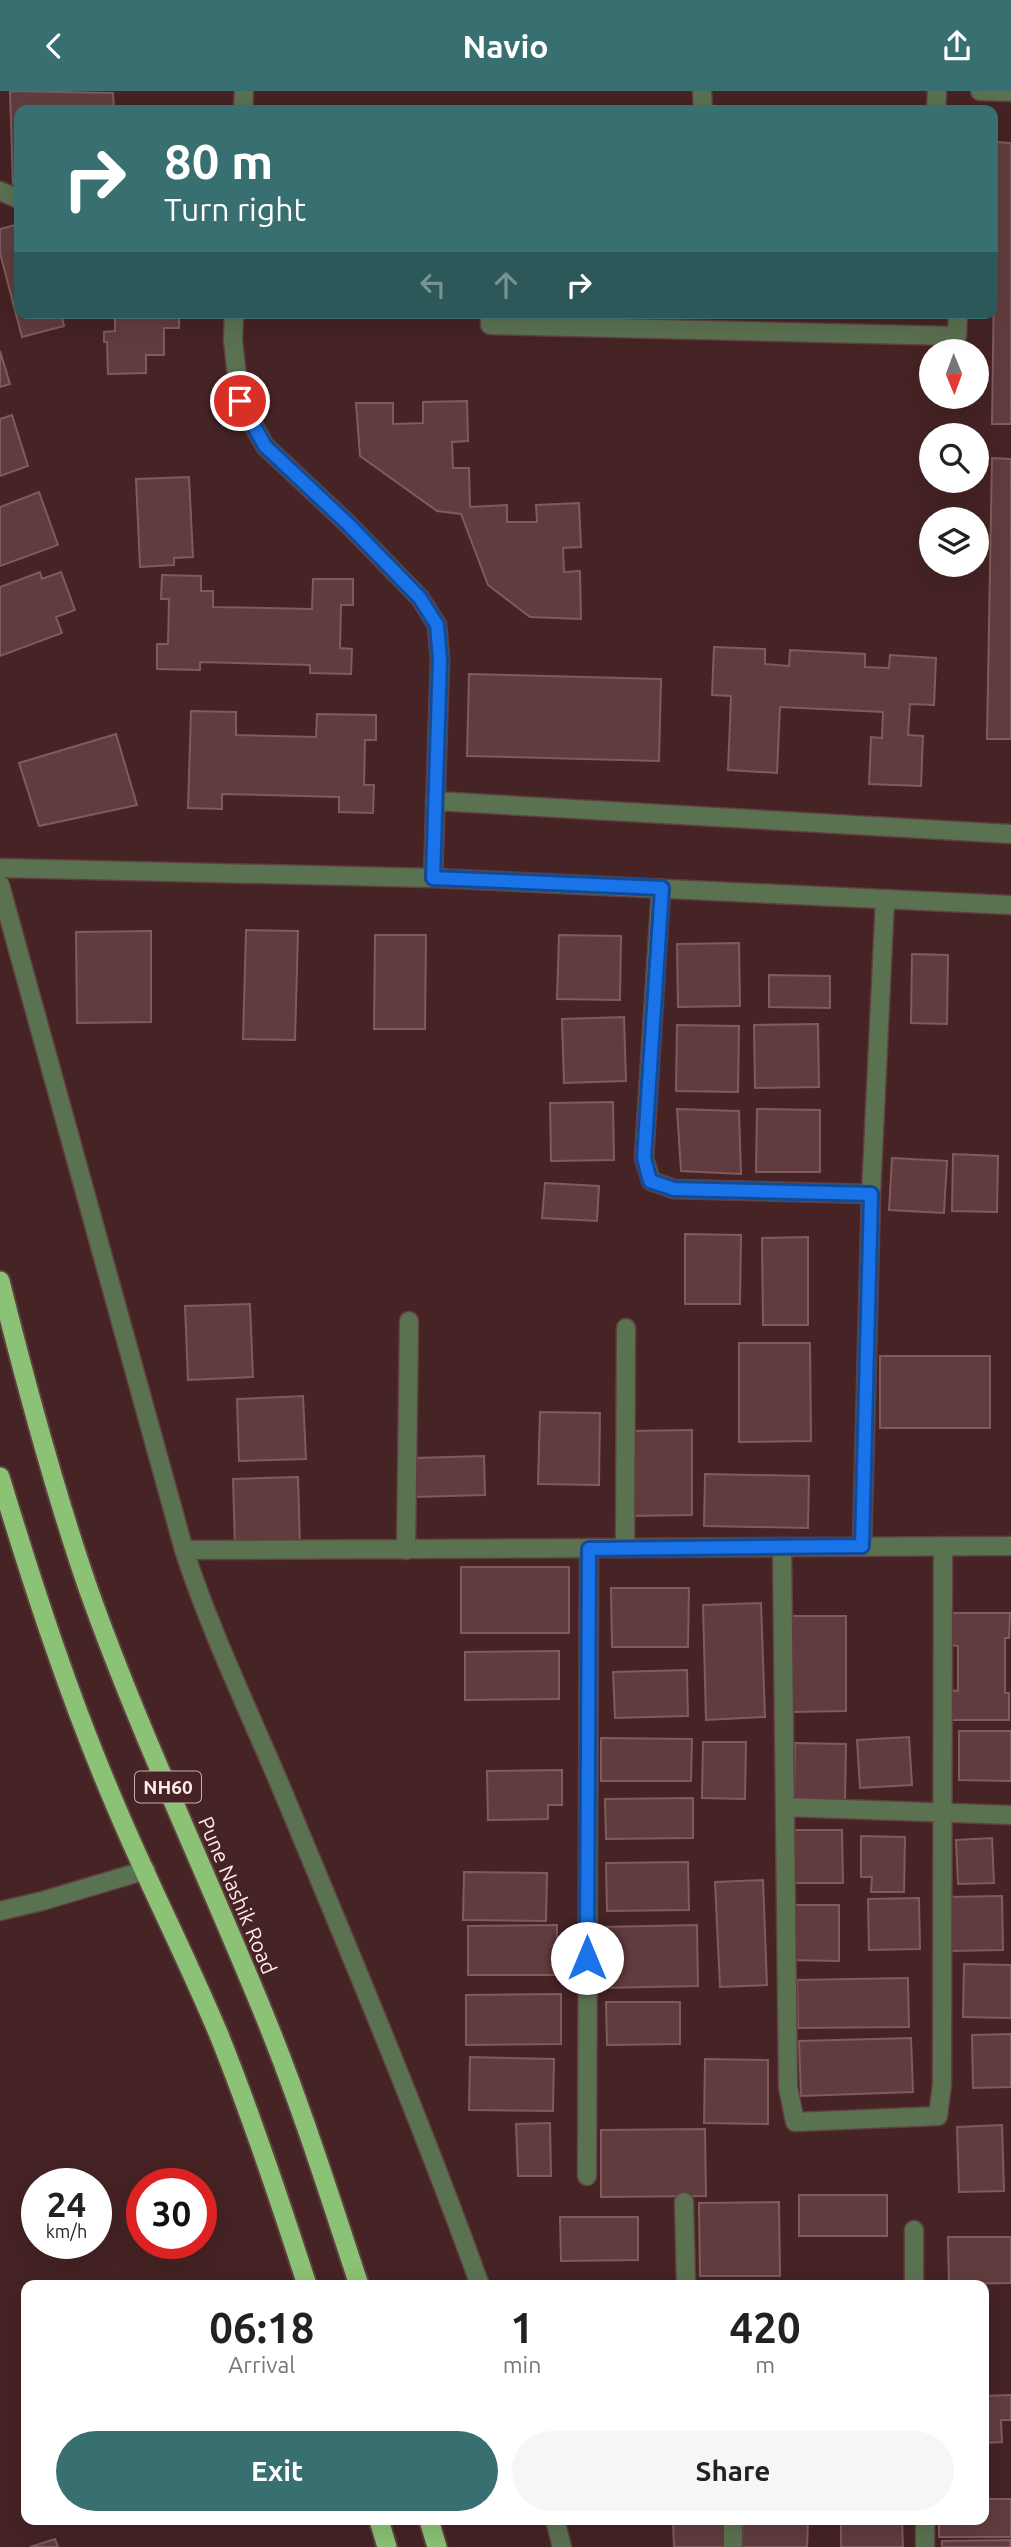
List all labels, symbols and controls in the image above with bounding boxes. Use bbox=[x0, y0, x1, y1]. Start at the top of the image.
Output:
icon: back bbox=[35, 27, 73, 65]
icon: share bbox=[938, 27, 976, 65]
text: Navio bbox=[462, 28, 549, 64]
icon: right bbox=[49, 133, 140, 224]
text: 80 m bbox=[164, 133, 273, 188]
text: Turn right bbox=[164, 191, 306, 227]
icon: left bbox=[414, 266, 452, 304]
icon: ahead bbox=[487, 266, 525, 304]
icon: right bbox=[560, 266, 598, 304]
north arrow bbox=[919, 339, 989, 409]
map controls bbox=[919, 339, 989, 577]
pin bbox=[210, 371, 270, 431]
icon: arrive bbox=[221, 382, 259, 420]
button: search bbox=[919, 423, 989, 493]
button: layers bbox=[919, 507, 989, 577]
road number: NH60 bbox=[135, 1771, 201, 1803]
street label: Pune Nashik Road bbox=[194, 1813, 282, 1977]
position arrow bbox=[550, 1921, 624, 1995]
speed limit sign: 30 bbox=[126, 2168, 217, 2259]
text: 24 bbox=[47, 2184, 86, 2224]
text: km/h bbox=[46, 2221, 87, 2241]
text: 06:18 bbox=[209, 2304, 314, 2351]
text: 1 bbox=[510, 2304, 534, 2351]
text: 420 bbox=[730, 2304, 801, 2351]
text: Arrival bbox=[228, 2352, 295, 2377]
text: min bbox=[503, 2352, 541, 2377]
text: m bbox=[755, 2352, 775, 2377]
button: Exit bbox=[56, 2431, 498, 2511]
button: Share bbox=[512, 2431, 954, 2511]

